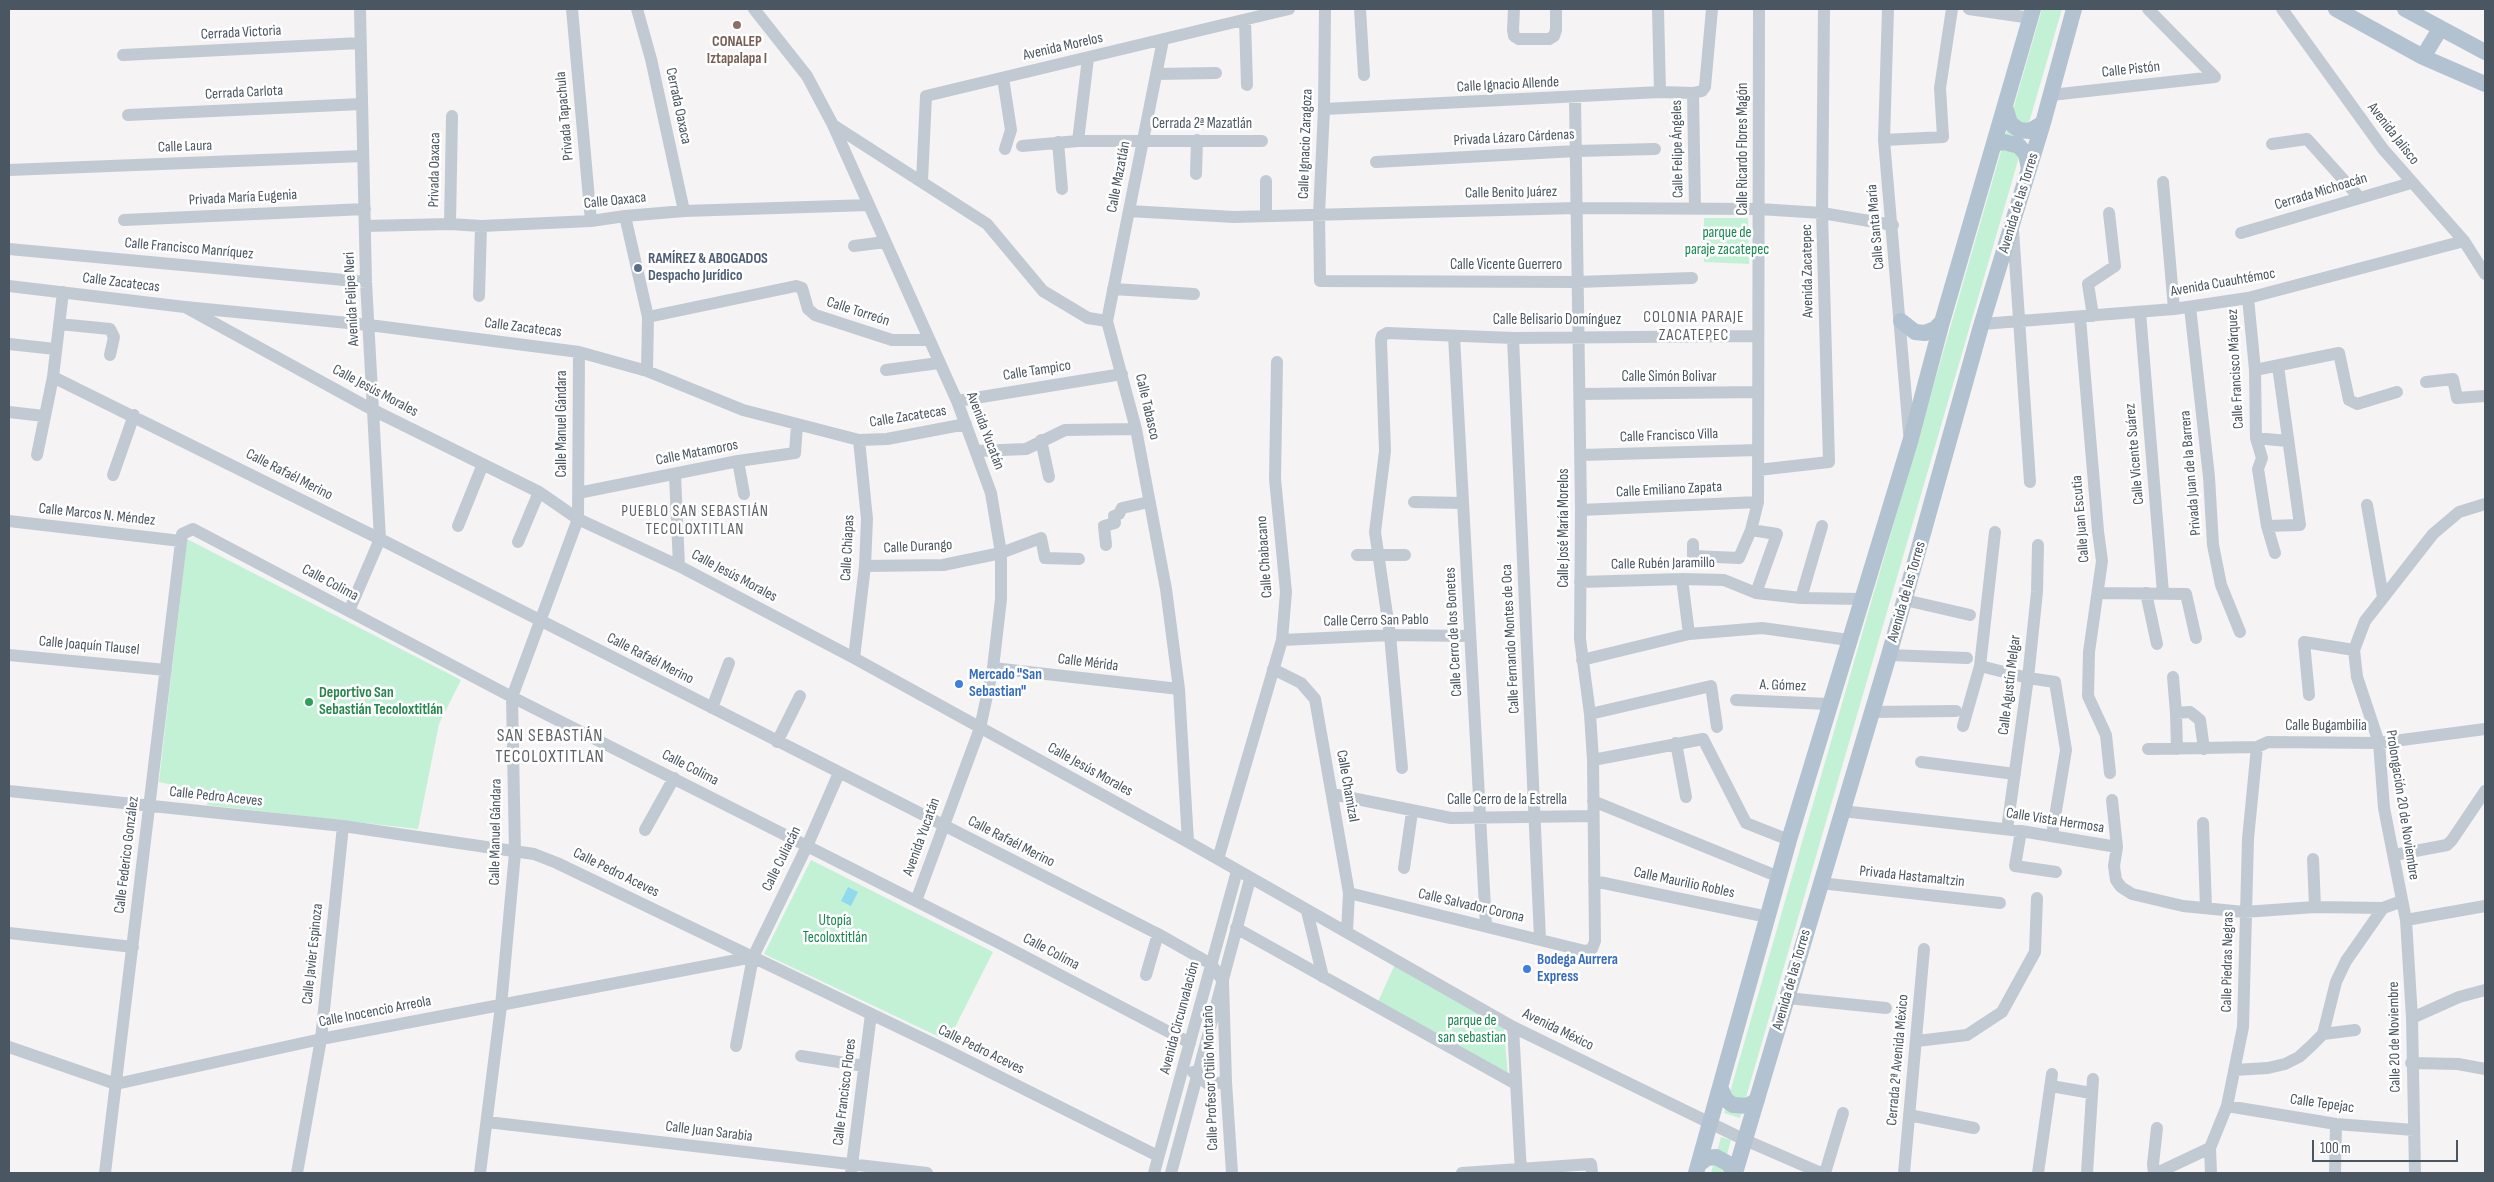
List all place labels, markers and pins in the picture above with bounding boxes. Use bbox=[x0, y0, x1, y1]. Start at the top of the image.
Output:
marker: CONALEP Iztapalapa I bbox=[731, 19, 743, 31]
place label: CONALEP Iztapalapa I bbox=[707, 33, 767, 68]
place label: RAMÍREZ & ABOGADOS Despacho Jurídico bbox=[648, 250, 768, 285]
marker: RAMÍREZ & ABOGADOS Despacho Jurídico bbox=[632, 262, 644, 274]
place label: Mercado "San Sebastian" bbox=[969, 666, 1042, 701]
marker: Mercado "San Sebastian" bbox=[953, 678, 965, 690]
place label: Deportivo San Sebastián Tecoloxtitlán bbox=[319, 684, 443, 719]
marker: Deportivo San Sebastián Tecoloxtitlán bbox=[303, 696, 315, 708]
place label: Bodega Aurrera Express bbox=[1537, 951, 1618, 986]
marker: Bodega Aurrera Express bbox=[1521, 963, 1533, 975]

